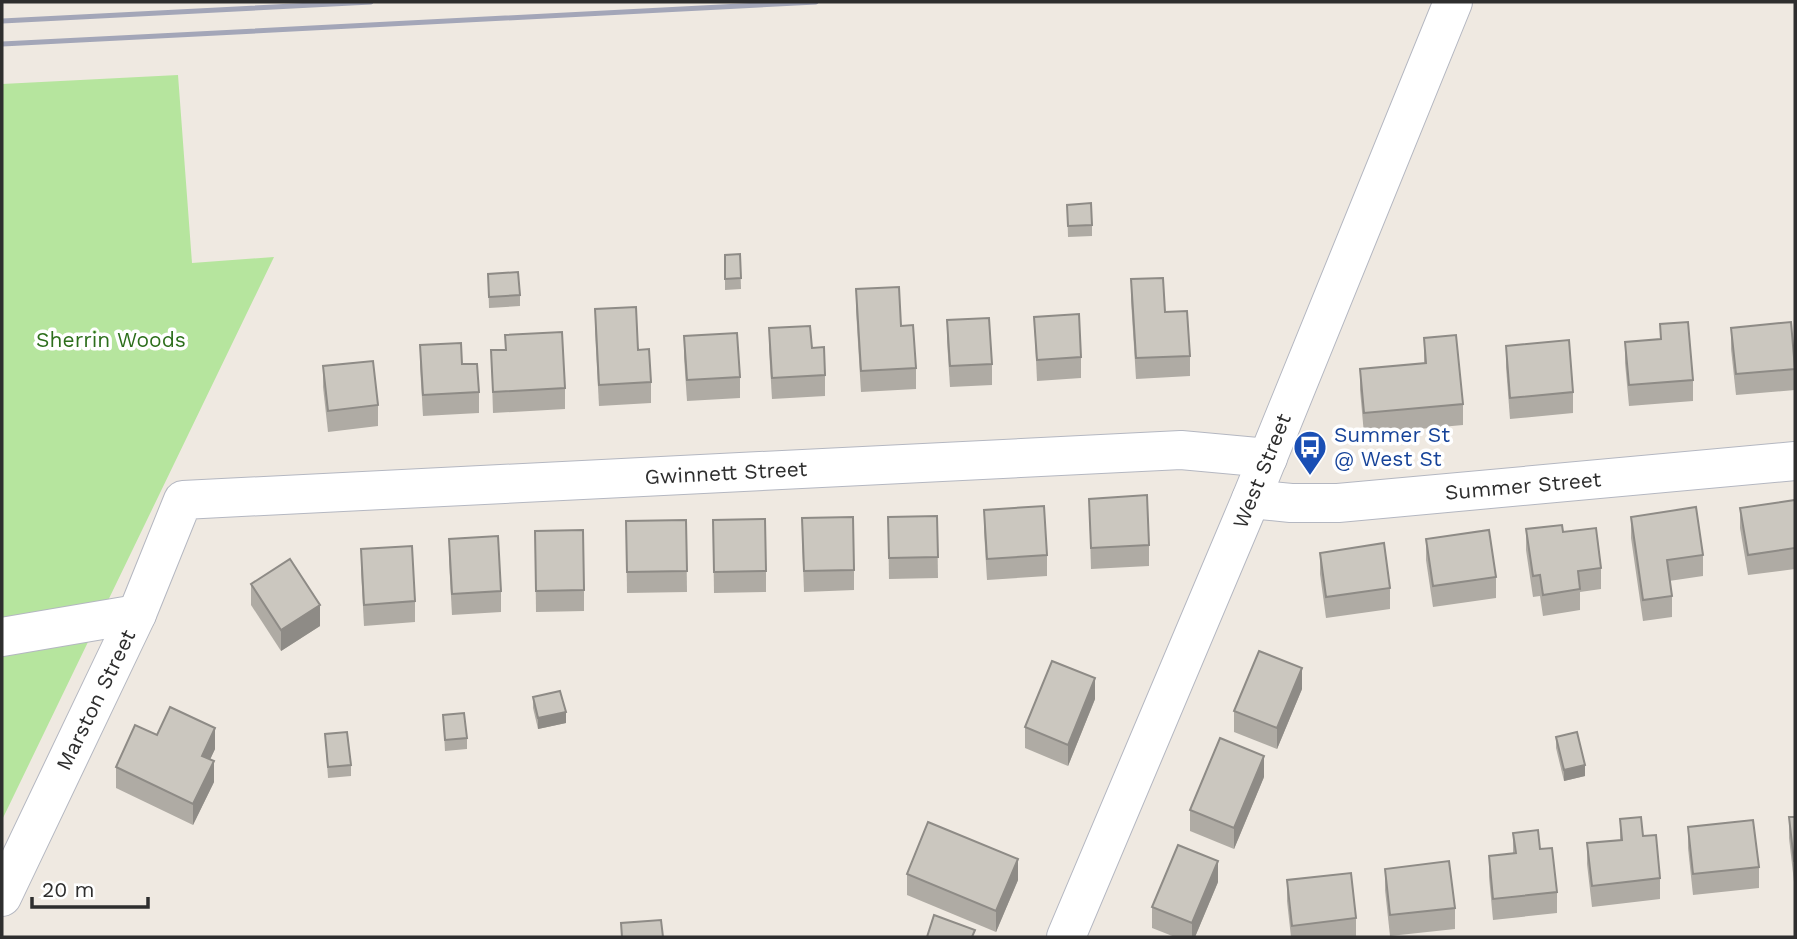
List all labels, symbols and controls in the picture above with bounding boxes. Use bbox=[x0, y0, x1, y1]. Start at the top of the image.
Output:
park label: Sherrin Woods bbox=[36, 327, 186, 352]
street label: West Street bbox=[1227, 409, 1296, 532]
place label: Summer St @ West St bbox=[1334, 422, 1450, 471]
bus stop icon: Summer St @ West St bbox=[1291, 428, 1329, 477]
street label: Gwinnett Street bbox=[644, 456, 808, 489]
street label: Summer Street bbox=[1444, 466, 1602, 505]
street label: Marston Street bbox=[51, 625, 141, 774]
scale bar bbox=[32, 866, 147, 910]
text: 20 m bbox=[42, 877, 94, 902]

